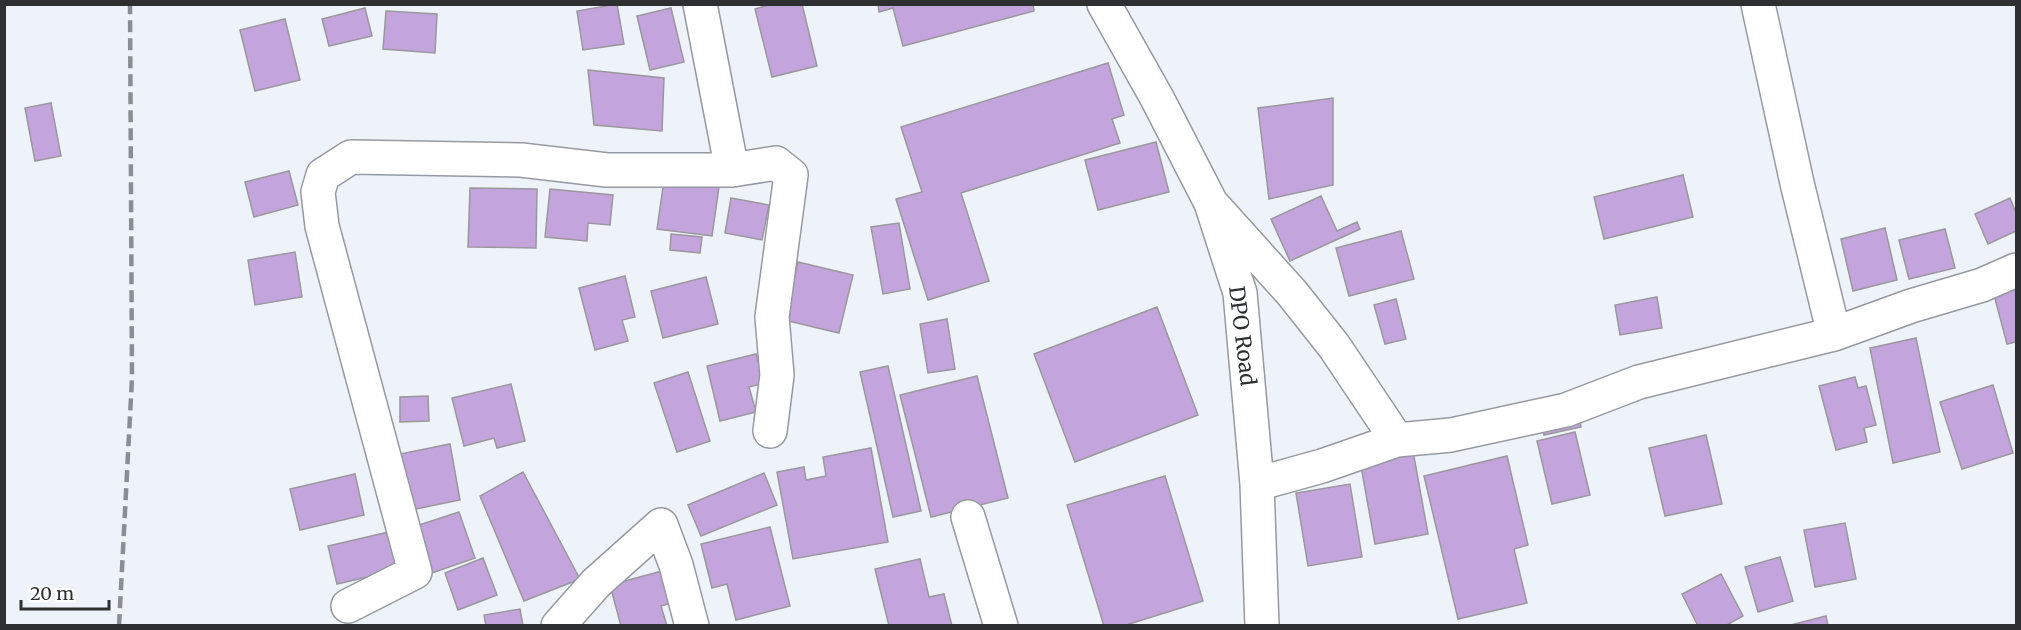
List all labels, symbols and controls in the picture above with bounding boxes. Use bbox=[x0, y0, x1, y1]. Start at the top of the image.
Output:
street label: DPO Road bbox=[1223, 285, 1262, 388]
scale bar bbox=[21, 573, 110, 611]
text: 20 m bbox=[30, 582, 74, 605]

